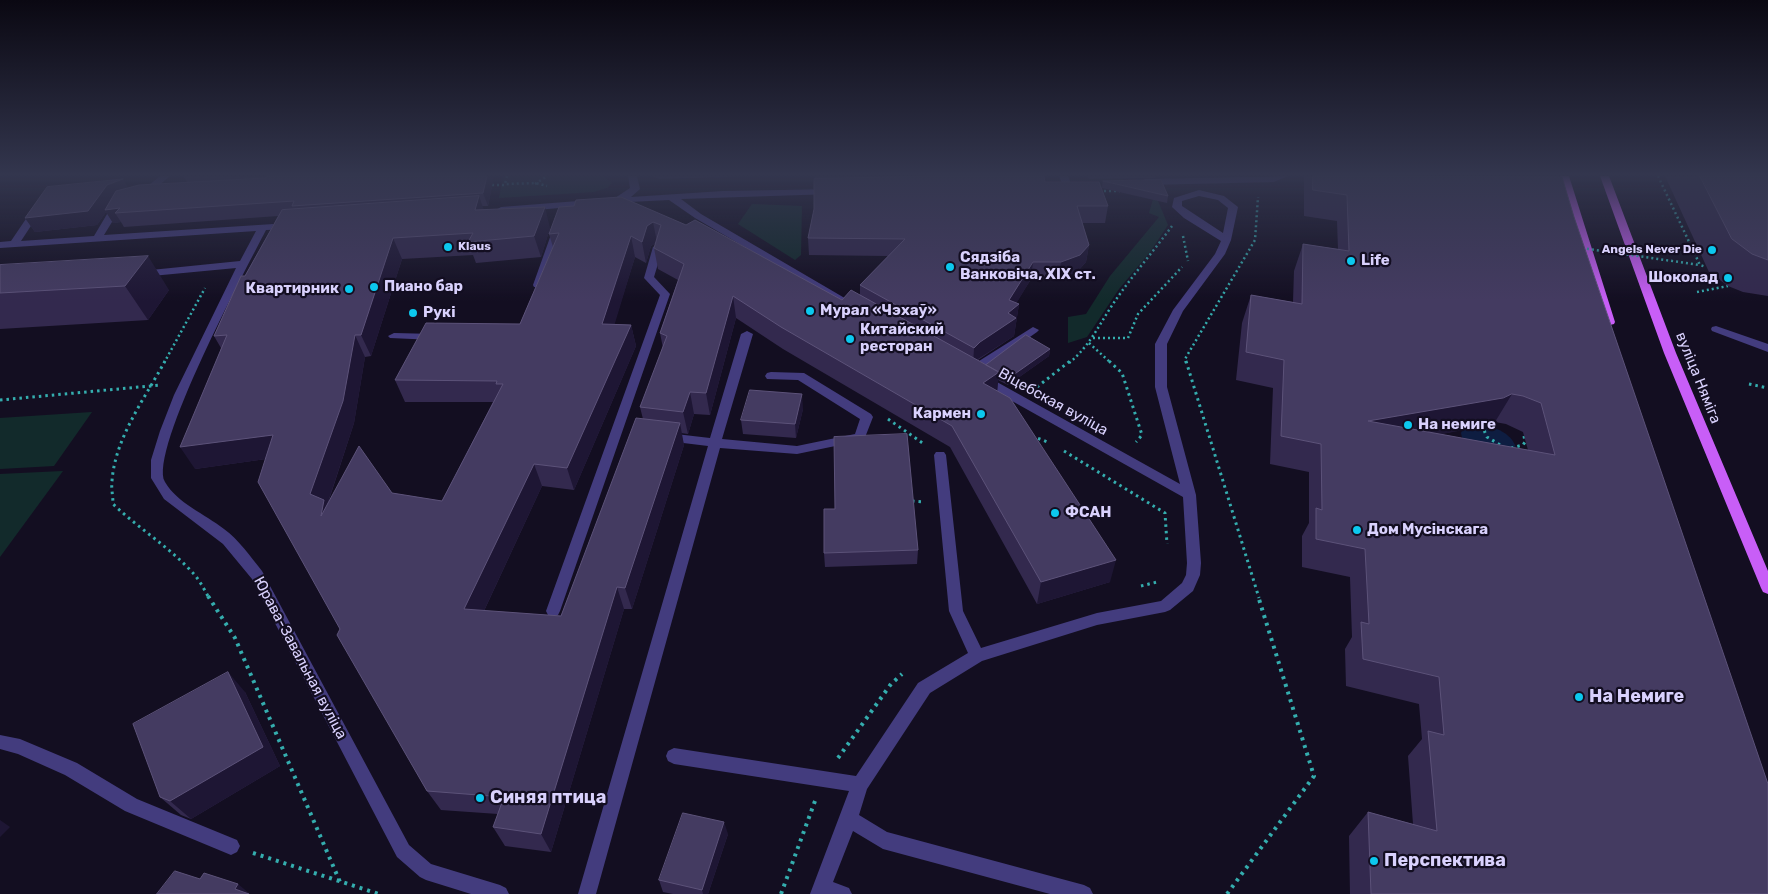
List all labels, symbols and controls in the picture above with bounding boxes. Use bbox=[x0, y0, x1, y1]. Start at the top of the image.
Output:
place label: Klaus bbox=[458, 240, 491, 254]
marker: Klaus bbox=[442, 241, 454, 253]
place label: Angels Never Die bbox=[1602, 243, 1702, 257]
marker: Angels Never Die bbox=[1706, 244, 1718, 256]
place label: Сядзіба Ванковіча, XIX ст. bbox=[960, 249, 1096, 284]
place label: Life bbox=[1361, 252, 1390, 270]
marker: Life bbox=[1345, 255, 1357, 267]
marker: Сядзіба Ванковіча, XIX ст. bbox=[944, 261, 956, 273]
place label: Шоколад bbox=[1648, 269, 1718, 287]
marker: Шоколад bbox=[1722, 272, 1734, 284]
place label: Пиано бар bbox=[384, 278, 463, 296]
place label: Квартирник bbox=[246, 280, 339, 298]
marker: Пиано бар bbox=[368, 281, 380, 293]
marker: Квартирник bbox=[343, 283, 355, 295]
place label: Мурал «Чэхаў» bbox=[820, 302, 937, 320]
place label: Рукі bbox=[423, 304, 455, 322]
marker: Мурал «Чэхаў» bbox=[804, 305, 816, 317]
marker: Рукі bbox=[407, 307, 419, 319]
place label: Китайский ресторан bbox=[860, 321, 944, 356]
street label: вуліца Няміга bbox=[1671, 330, 1725, 426]
marker: Китайский ресторан bbox=[844, 333, 856, 345]
street label: Віцебская вуліца bbox=[995, 364, 1111, 440]
place label: Кармен bbox=[913, 405, 971, 423]
marker: Кармен bbox=[975, 408, 987, 420]
place label: На немиге bbox=[1418, 416, 1496, 434]
marker: На немиге bbox=[1402, 419, 1414, 431]
place label: ФСАН bbox=[1065, 504, 1111, 522]
marker: ФСАН bbox=[1049, 507, 1061, 519]
place label: Дом Мусінскага bbox=[1367, 521, 1488, 539]
marker: Дом Мусінскага bbox=[1351, 524, 1363, 536]
street label: Юрава-Завальная вуліца bbox=[250, 574, 350, 742]
place label: На Немиге bbox=[1589, 686, 1684, 708]
marker: На Немиге bbox=[1573, 691, 1585, 703]
place label: Синяя птица bbox=[490, 787, 606, 809]
marker: Синяя птица bbox=[474, 792, 486, 804]
place label: Перспектива bbox=[1384, 850, 1506, 872]
marker: Перспектива bbox=[1368, 855, 1380, 867]

